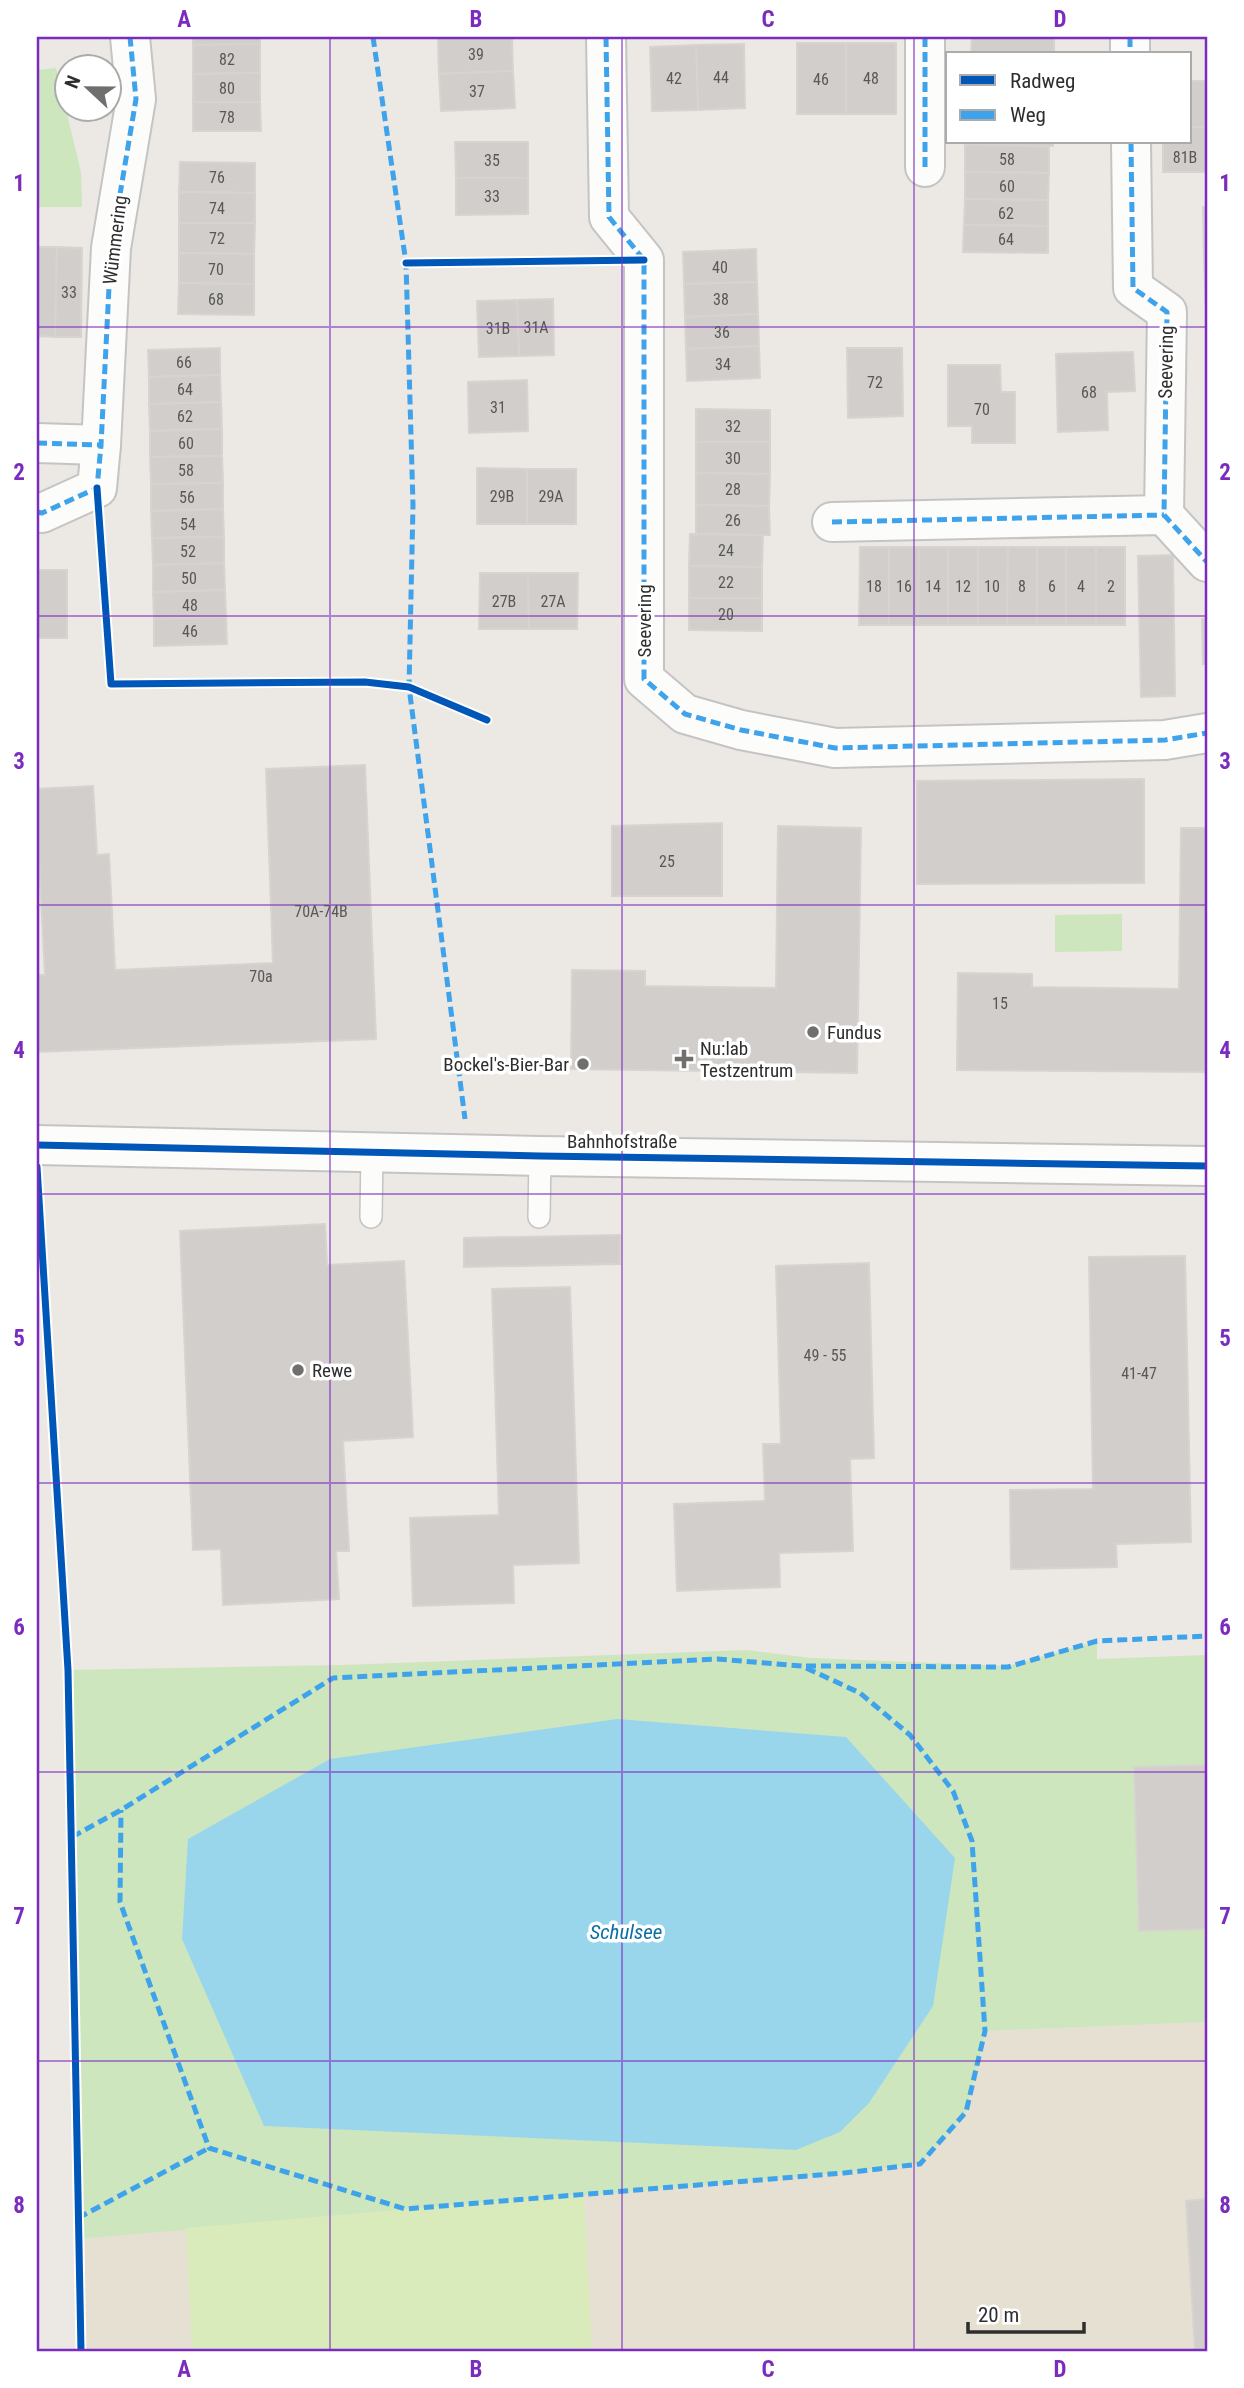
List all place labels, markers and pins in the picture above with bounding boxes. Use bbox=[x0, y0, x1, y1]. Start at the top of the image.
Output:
place label: Fundus bbox=[827, 1021, 882, 1044]
marker: Fundus bbox=[805, 1024, 821, 1040]
place label: Nu:lab Testzentrum bbox=[700, 1037, 793, 1082]
marker: Nu:lab Testzentrum bbox=[674, 1049, 694, 1069]
place label: Bockel's-Bier-Bar bbox=[443, 1053, 569, 1076]
marker: Bockel's-Bier-Bar bbox=[575, 1056, 591, 1072]
place label: Rewe bbox=[312, 1359, 352, 1382]
marker: Rewe bbox=[290, 1362, 306, 1378]

